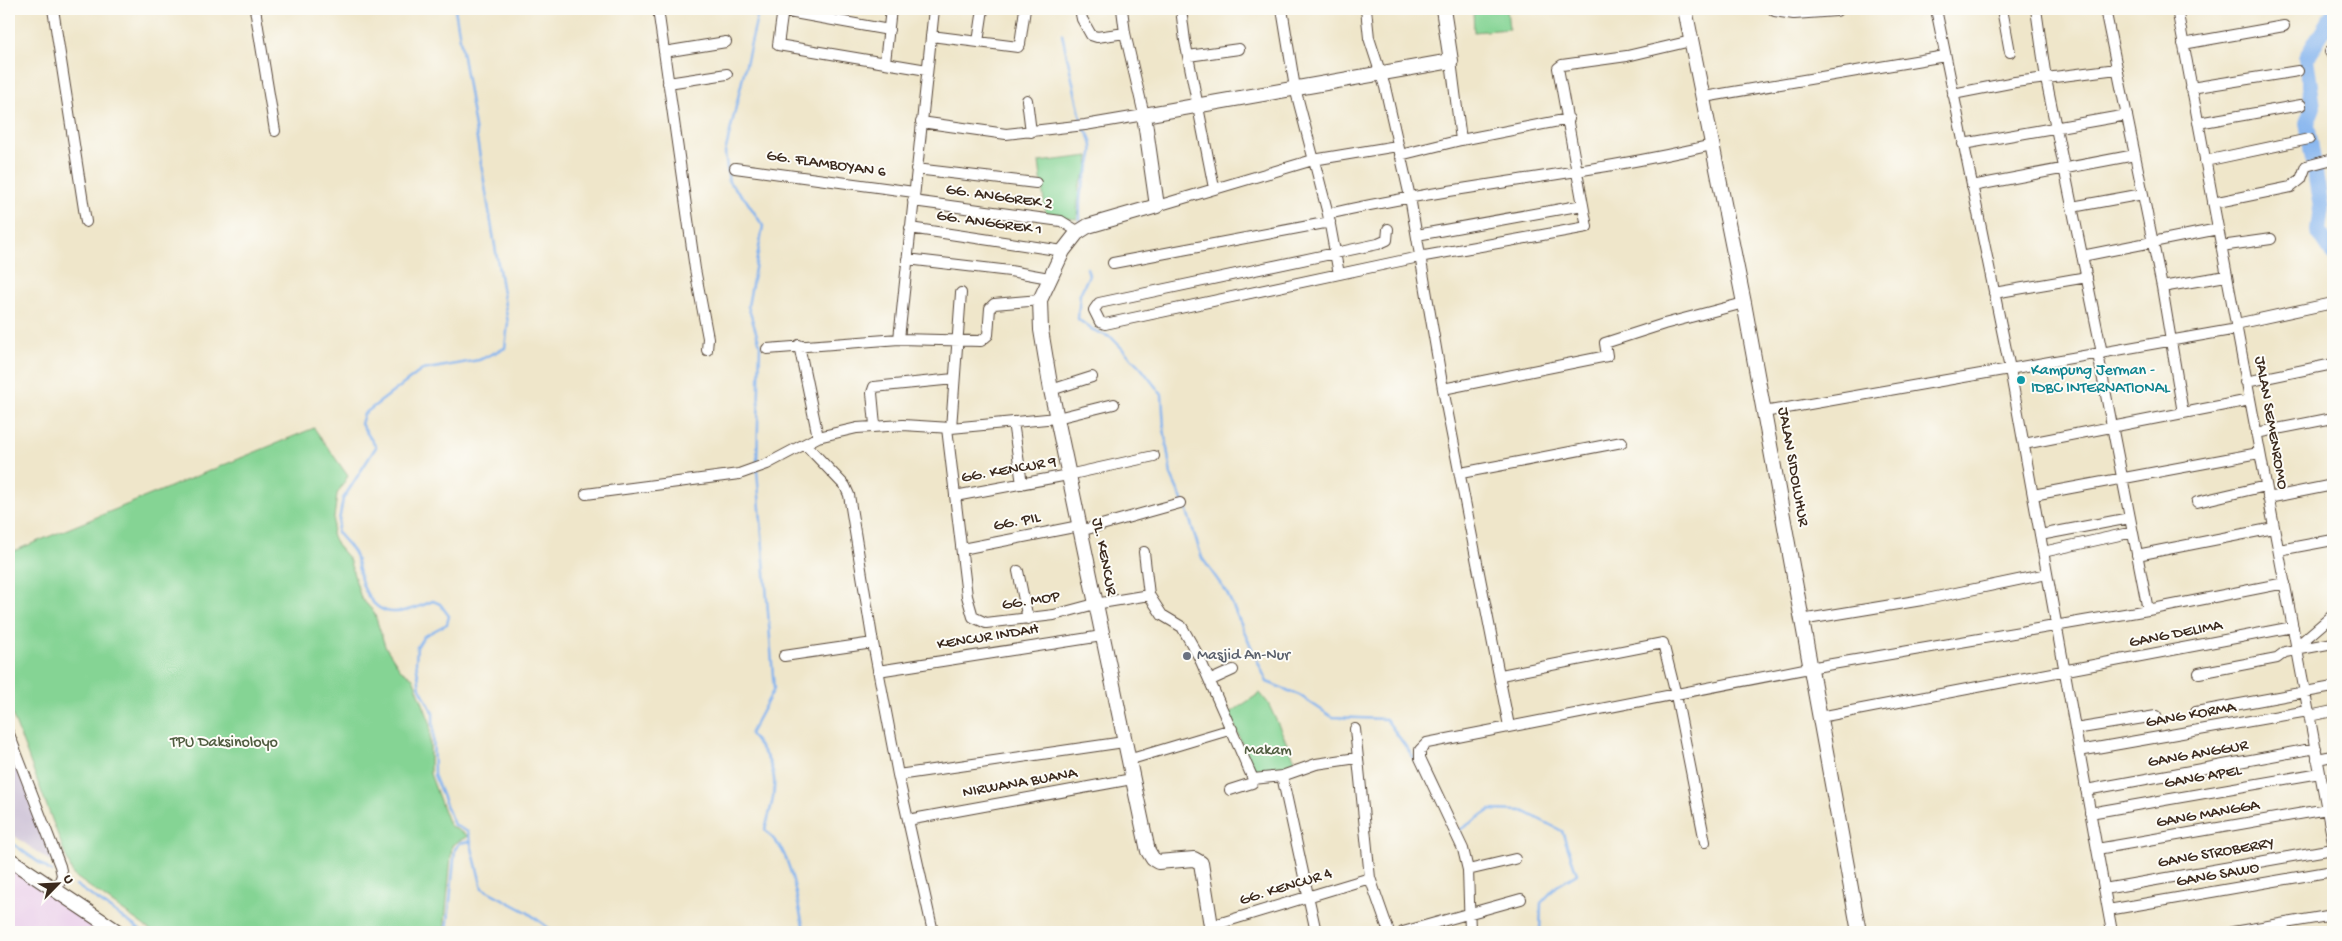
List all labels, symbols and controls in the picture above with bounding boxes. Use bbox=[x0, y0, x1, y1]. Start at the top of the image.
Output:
street label: GG. FLAMBOYAN 6 bbox=[765, 147, 888, 183]
street label: GG. ANGGREK 2 bbox=[944, 181, 1054, 215]
street label: GG. ANGGREK 1 bbox=[935, 207, 1043, 241]
street label: JALAN SEMENROMO bbox=[2249, 355, 2291, 492]
place label: Kampung Jerman - IDBC INTERNATIONAL bbox=[2031, 362, 2171, 399]
marker: Kampung Jerman - IDBC INTERNATIONAL bbox=[2015, 374, 2027, 386]
street label: JALAN SIDOLUHUR bbox=[1772, 406, 1812, 529]
street label: GG. KENCUR 9 bbox=[960, 453, 1058, 489]
street label: GG. PIL bbox=[992, 509, 1043, 537]
street label: JL. KENCUR bbox=[1086, 517, 1120, 598]
street label: GG. MOP bbox=[1001, 588, 1062, 616]
street label: GANG DELIMA bbox=[2128, 616, 2226, 653]
street label: KENCUR INDAH bbox=[936, 620, 1041, 655]
place label: Masjid An-Nur bbox=[1197, 647, 1291, 666]
marker: Masjid An-Nur bbox=[1181, 650, 1193, 662]
street label: GANG KORMA bbox=[2144, 698, 2239, 733]
park label: TPU Daksinoloyo bbox=[169, 734, 278, 753]
street label: GANG ANGGUR bbox=[2146, 737, 2250, 773]
park label: Makam bbox=[1244, 742, 1292, 761]
street label: GANG APEL bbox=[2163, 762, 2244, 794]
street label: NIRWANA BUANA bbox=[961, 764, 1080, 803]
street label: GANG MANGGA bbox=[2155, 796, 2263, 833]
street label: GANG STROBERRY bbox=[2156, 834, 2276, 874]
north arrow bbox=[32, 858, 82, 908]
street label: GANG SAWO bbox=[2175, 859, 2261, 893]
street label: GG. KENCUR 4 bbox=[1237, 865, 1335, 911]
text: U bbox=[58, 873, 77, 887]

